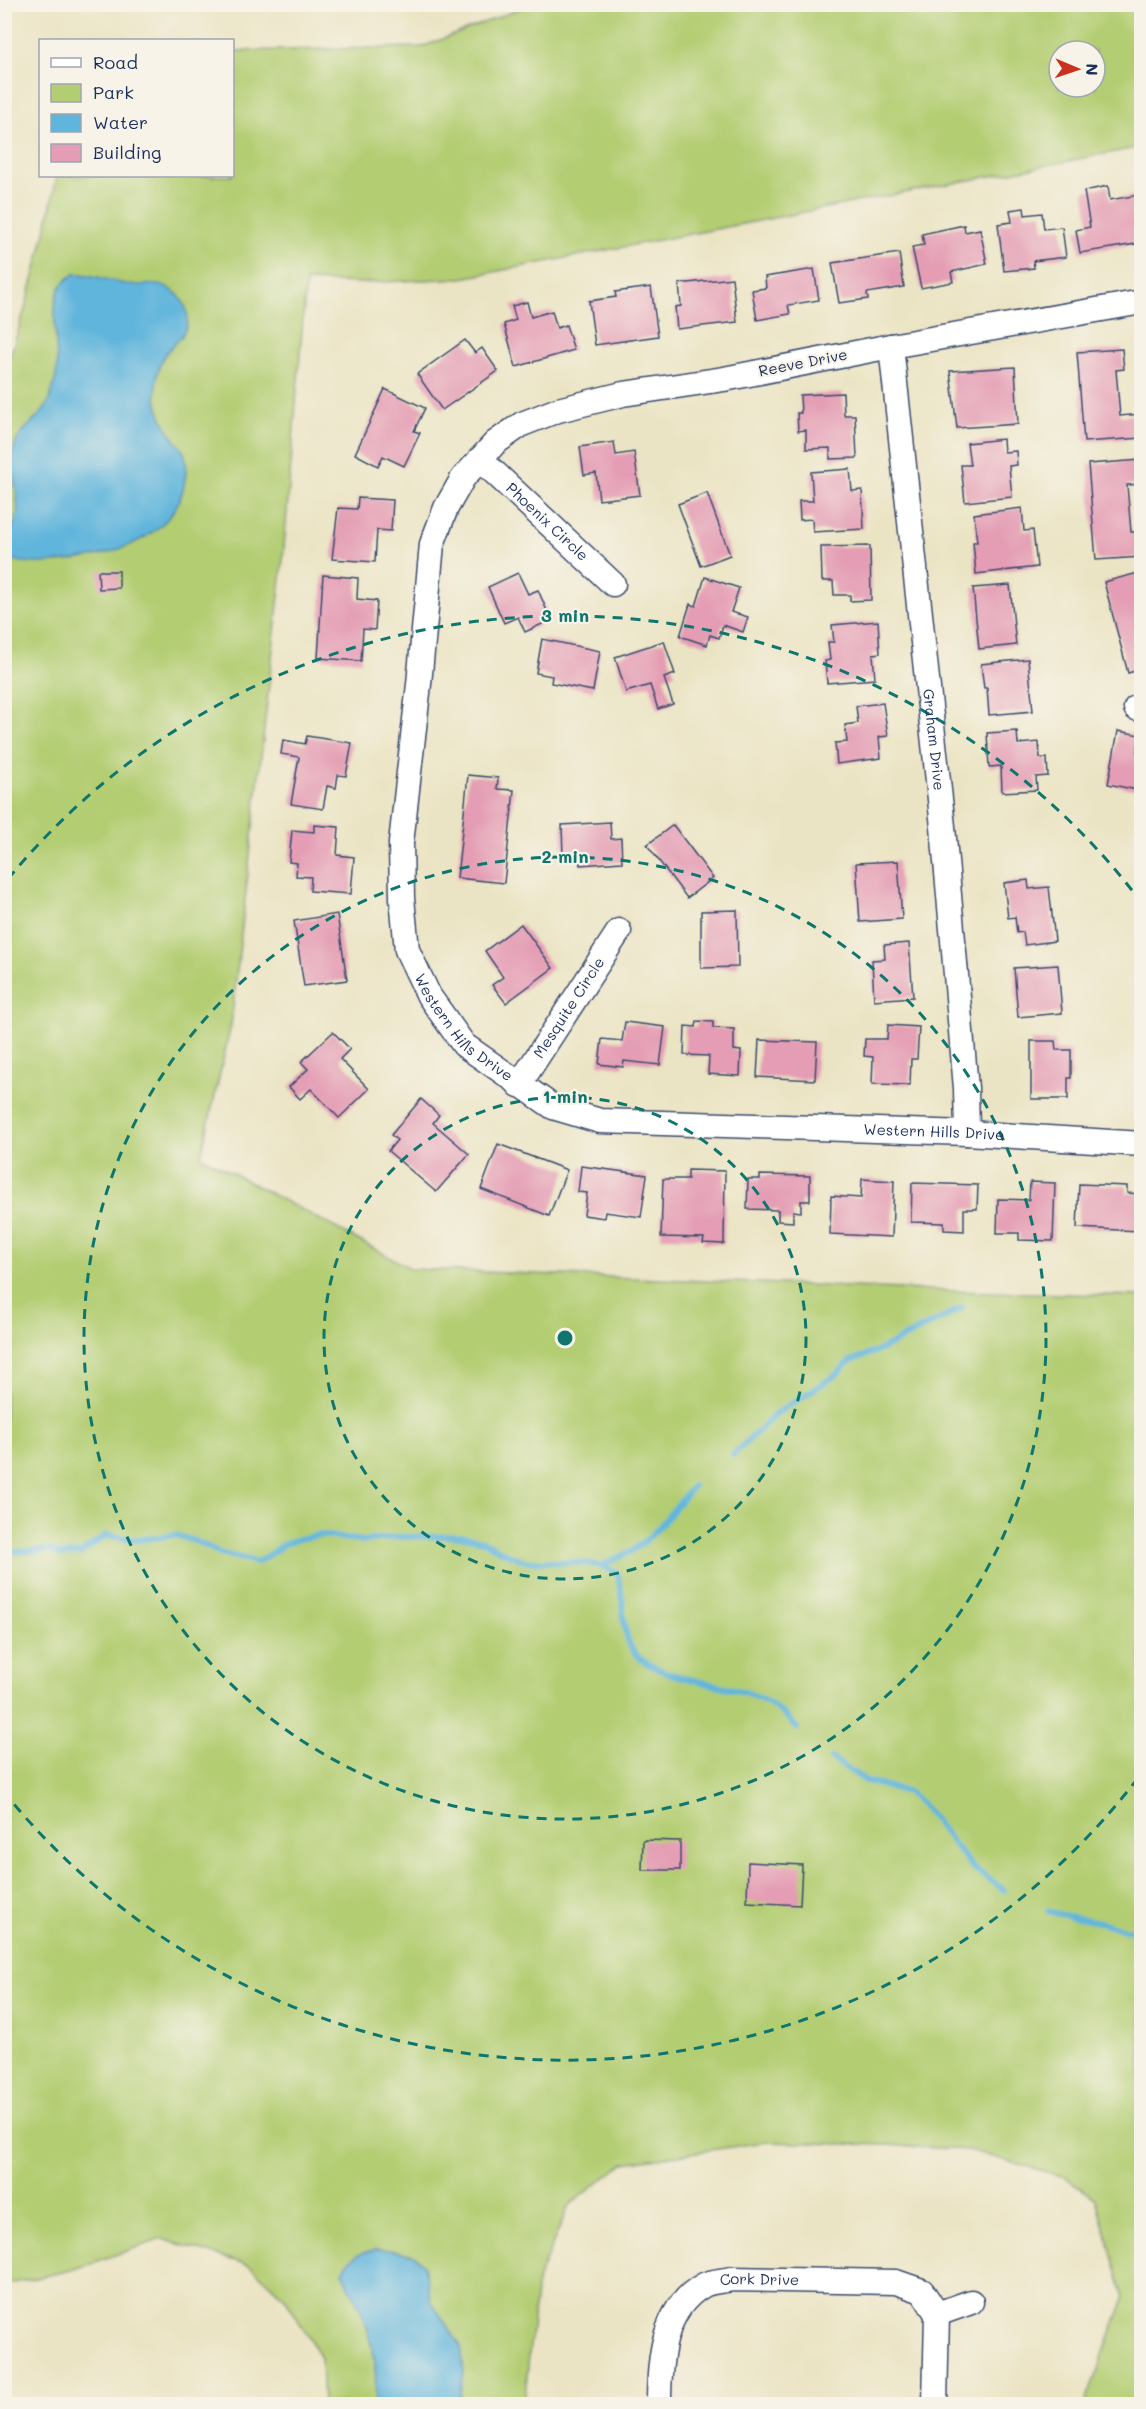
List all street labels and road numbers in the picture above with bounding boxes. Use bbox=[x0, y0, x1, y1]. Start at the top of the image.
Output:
street label: Reeve Drive bbox=[757, 344, 849, 380]
street label: Phoenix Circle bbox=[502, 478, 593, 565]
street label: Graham Drive bbox=[919, 688, 950, 792]
street label: Mesquite Circle bbox=[528, 953, 608, 1062]
street label: Western Hills Drive bbox=[411, 970, 517, 1085]
street label: Western Hills Drive bbox=[863, 1119, 1005, 1144]
street label: Cork Drive bbox=[718, 2268, 799, 2290]

